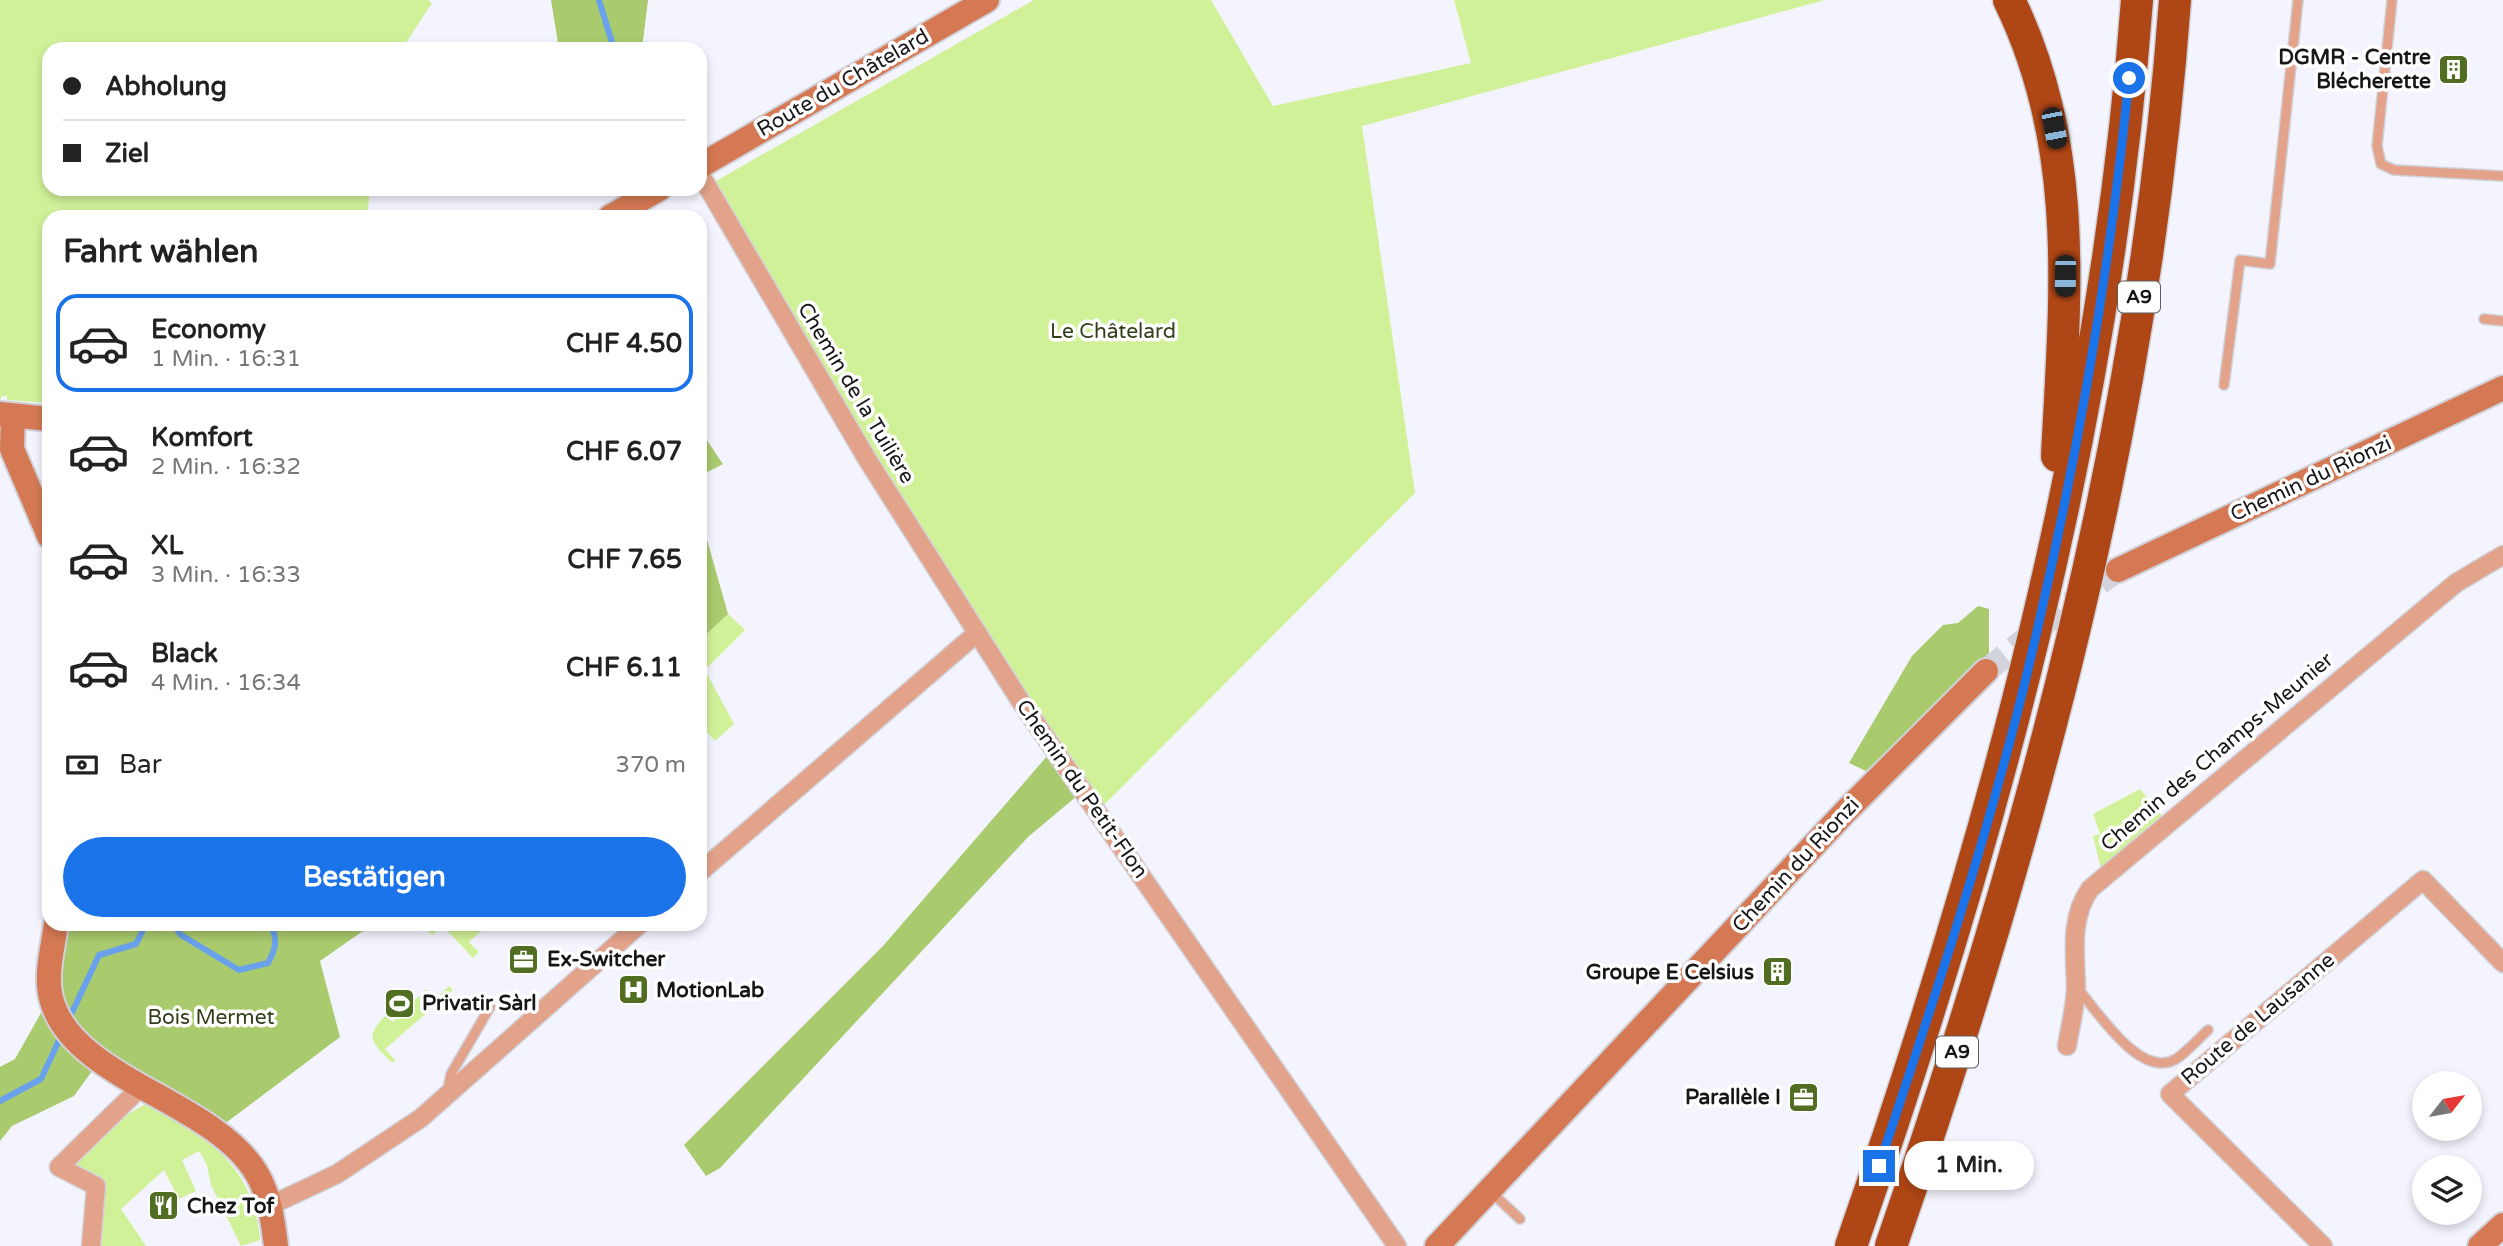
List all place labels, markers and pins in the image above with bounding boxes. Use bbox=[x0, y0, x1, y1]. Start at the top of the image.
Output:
place label: DGMR - Centre Blécherette bbox=[2278, 45, 2431, 94]
building icon: DGMR - Centre Blécherette bbox=[2437, 52, 2471, 86]
office icon: Ex-Switcher bbox=[507, 942, 541, 976]
place label: Ex-Switcher bbox=[547, 947, 666, 972]
building icon: Groupe E Celsius bbox=[1760, 955, 1794, 989]
place label: Groupe E Celsius bbox=[1586, 960, 1754, 985]
hospital icon: MotionLab bbox=[616, 973, 650, 1007]
place label: MotionLab bbox=[656, 978, 764, 1003]
sports icon: Privatir Sàrl bbox=[382, 986, 416, 1020]
place label: Privatir Sàrl bbox=[422, 991, 537, 1016]
office icon: Parallèle I bbox=[1787, 1080, 1821, 1114]
place label: Parallèle I bbox=[1685, 1085, 1781, 1110]
restaurant icon: Chez Tof bbox=[147, 1189, 181, 1223]
place label: Chez Tof bbox=[187, 1194, 275, 1219]

